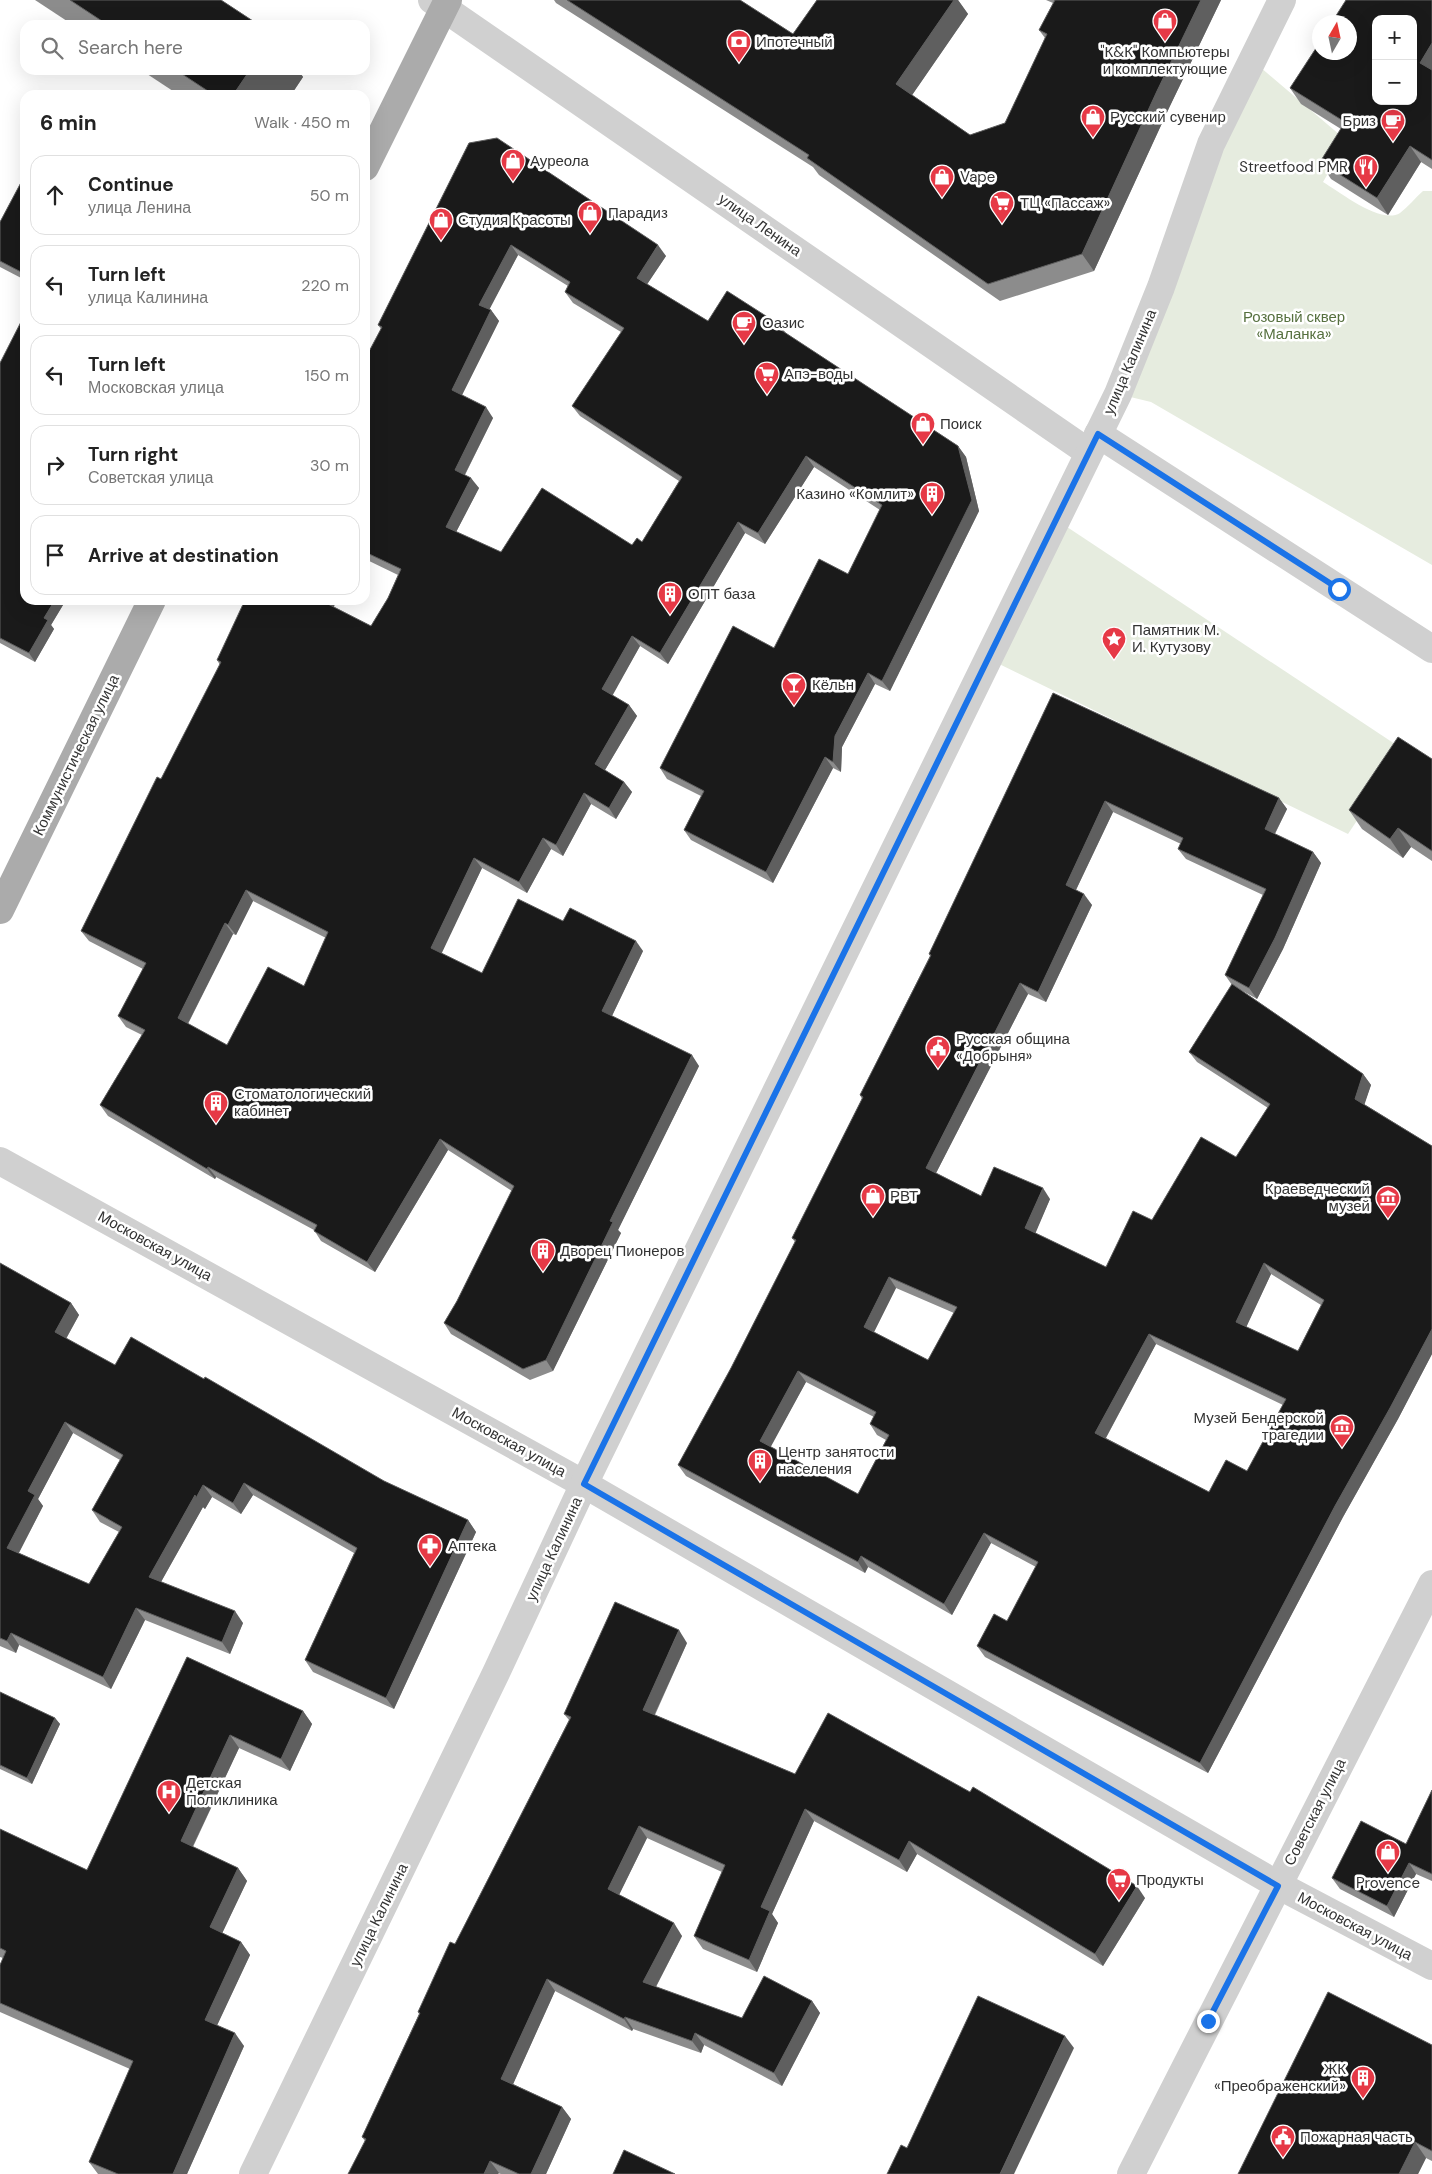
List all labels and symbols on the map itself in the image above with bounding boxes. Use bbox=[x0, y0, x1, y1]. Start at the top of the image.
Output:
shop icon: "К&К" Компьютеры и комплектующие bbox=[1152, 8, 1178, 42]
north arrow bbox=[1312, 15, 1357, 60]
bank icon: Ипотечный bbox=[726, 29, 752, 63]
place label: Ипотечный bbox=[756, 32, 833, 52]
place label: "К&К" Компьютеры и комплектующие bbox=[1100, 42, 1230, 79]
shop icon: Русский сувенир bbox=[1080, 104, 1106, 138]
place label: Русский сувенир bbox=[1110, 107, 1226, 127]
cafe icon: Бриз bbox=[1380, 108, 1406, 142]
place label: Бриз bbox=[1343, 111, 1376, 131]
shop icon: Ауреола bbox=[500, 148, 526, 182]
place label: Ауреола bbox=[530, 151, 590, 171]
restaurant icon: Streetfood PMR bbox=[1353, 154, 1379, 188]
place label: Streetfood PMR bbox=[1239, 157, 1348, 177]
shop icon: Vape bbox=[929, 164, 955, 198]
place label: Vape bbox=[960, 167, 995, 187]
street label: улица Ленина bbox=[715, 189, 806, 261]
supermarket icon: ТЦ «Пассаж» bbox=[989, 190, 1015, 224]
place label: ТЦ «Пассаж» bbox=[1020, 193, 1111, 213]
shop icon: Парадиз bbox=[577, 200, 603, 234]
place label: Парадиз bbox=[608, 203, 668, 223]
shop icon: Студия Красоты bbox=[428, 207, 454, 241]
place label: Студия Красоты bbox=[458, 210, 571, 230]
street label: улица Калинина bbox=[1099, 306, 1161, 418]
park label: Розовый сквер «Маланка» bbox=[1243, 307, 1345, 344]
cafe icon: Оазис bbox=[731, 310, 757, 344]
place label: Оазис bbox=[762, 313, 805, 333]
supermarket icon: Апэ-воды bbox=[754, 361, 780, 395]
place label: Апэ-воды bbox=[784, 364, 853, 384]
shop icon: Поиск bbox=[910, 411, 936, 445]
place label: Поиск bbox=[940, 414, 982, 434]
building icon: Казино «Комлит» bbox=[919, 481, 945, 515]
place label: Казино «Комлит» bbox=[796, 484, 914, 504]
route start bbox=[1328, 578, 1351, 601]
building icon: ОПТ база bbox=[657, 581, 683, 615]
place label: ОПТ база bbox=[688, 584, 756, 604]
place label: Памятник М. И. Кутузову bbox=[1132, 620, 1219, 657]
place icon: Памятник М. И. Кутузову bbox=[1101, 626, 1127, 660]
street label: Коммунистическая улица bbox=[28, 670, 124, 839]
bar icon: Кёльн bbox=[781, 672, 807, 706]
place label: Кёльн bbox=[812, 675, 854, 695]
place label: Русская община «Добрыня» bbox=[956, 1029, 1071, 1066]
public building icon: Русская община «Добрыня» bbox=[925, 1035, 951, 1069]
place label: Стоматологический кабинет bbox=[234, 1084, 371, 1121]
building icon: Стоматологический кабинет bbox=[203, 1090, 229, 1124]
place label: Краеведческий музей bbox=[1265, 1179, 1370, 1216]
shop icon: РВТ bbox=[860, 1183, 886, 1217]
museum icon: Краеведческий музей bbox=[1375, 1185, 1401, 1219]
place label: РВТ bbox=[890, 1186, 918, 1206]
street label: Московская улица bbox=[94, 1206, 216, 1286]
building icon: Дворец Пионеров bbox=[530, 1238, 556, 1272]
place label: Дворец Пионеров bbox=[560, 1241, 684, 1261]
street label: Московская улица bbox=[448, 1402, 570, 1482]
place label: Музей Бендерской трагедии bbox=[1194, 1408, 1324, 1445]
museum icon: Музей Бендерской трагедии bbox=[1329, 1414, 1355, 1448]
place label: Центр занятости населения bbox=[778, 1442, 894, 1479]
building icon: Центр занятости населения bbox=[747, 1448, 773, 1482]
street label: улица Калинина bbox=[521, 1493, 587, 1604]
pharmacy icon: Аптека bbox=[417, 1533, 443, 1567]
place label: Аптека bbox=[448, 1536, 497, 1556]
street label: Советская улица bbox=[1279, 1754, 1351, 1869]
place label: Детская Поликлиника bbox=[186, 1773, 278, 1810]
hospital icon: Детская Поликлиника bbox=[156, 1779, 182, 1813]
shop icon: Provence bbox=[1375, 1839, 1401, 1873]
street label: улица Калинина bbox=[345, 1859, 413, 1970]
supermarket icon: Продукты bbox=[1106, 1867, 1132, 1901]
place label: Продукты bbox=[1136, 1870, 1204, 1890]
place label: Provence bbox=[1356, 1873, 1420, 1893]
street label: Московская улица bbox=[1294, 1887, 1417, 1965]
route end bbox=[1197, 2010, 1220, 2033]
place label: ЖК «Преображенский» bbox=[1214, 2059, 1346, 2096]
building icon: ЖК «Преображенский» bbox=[1350, 2065, 1376, 2099]
public building icon: Пожарная часть bbox=[1270, 2124, 1296, 2158]
place label: Пожарная часть bbox=[1300, 2127, 1413, 2147]

